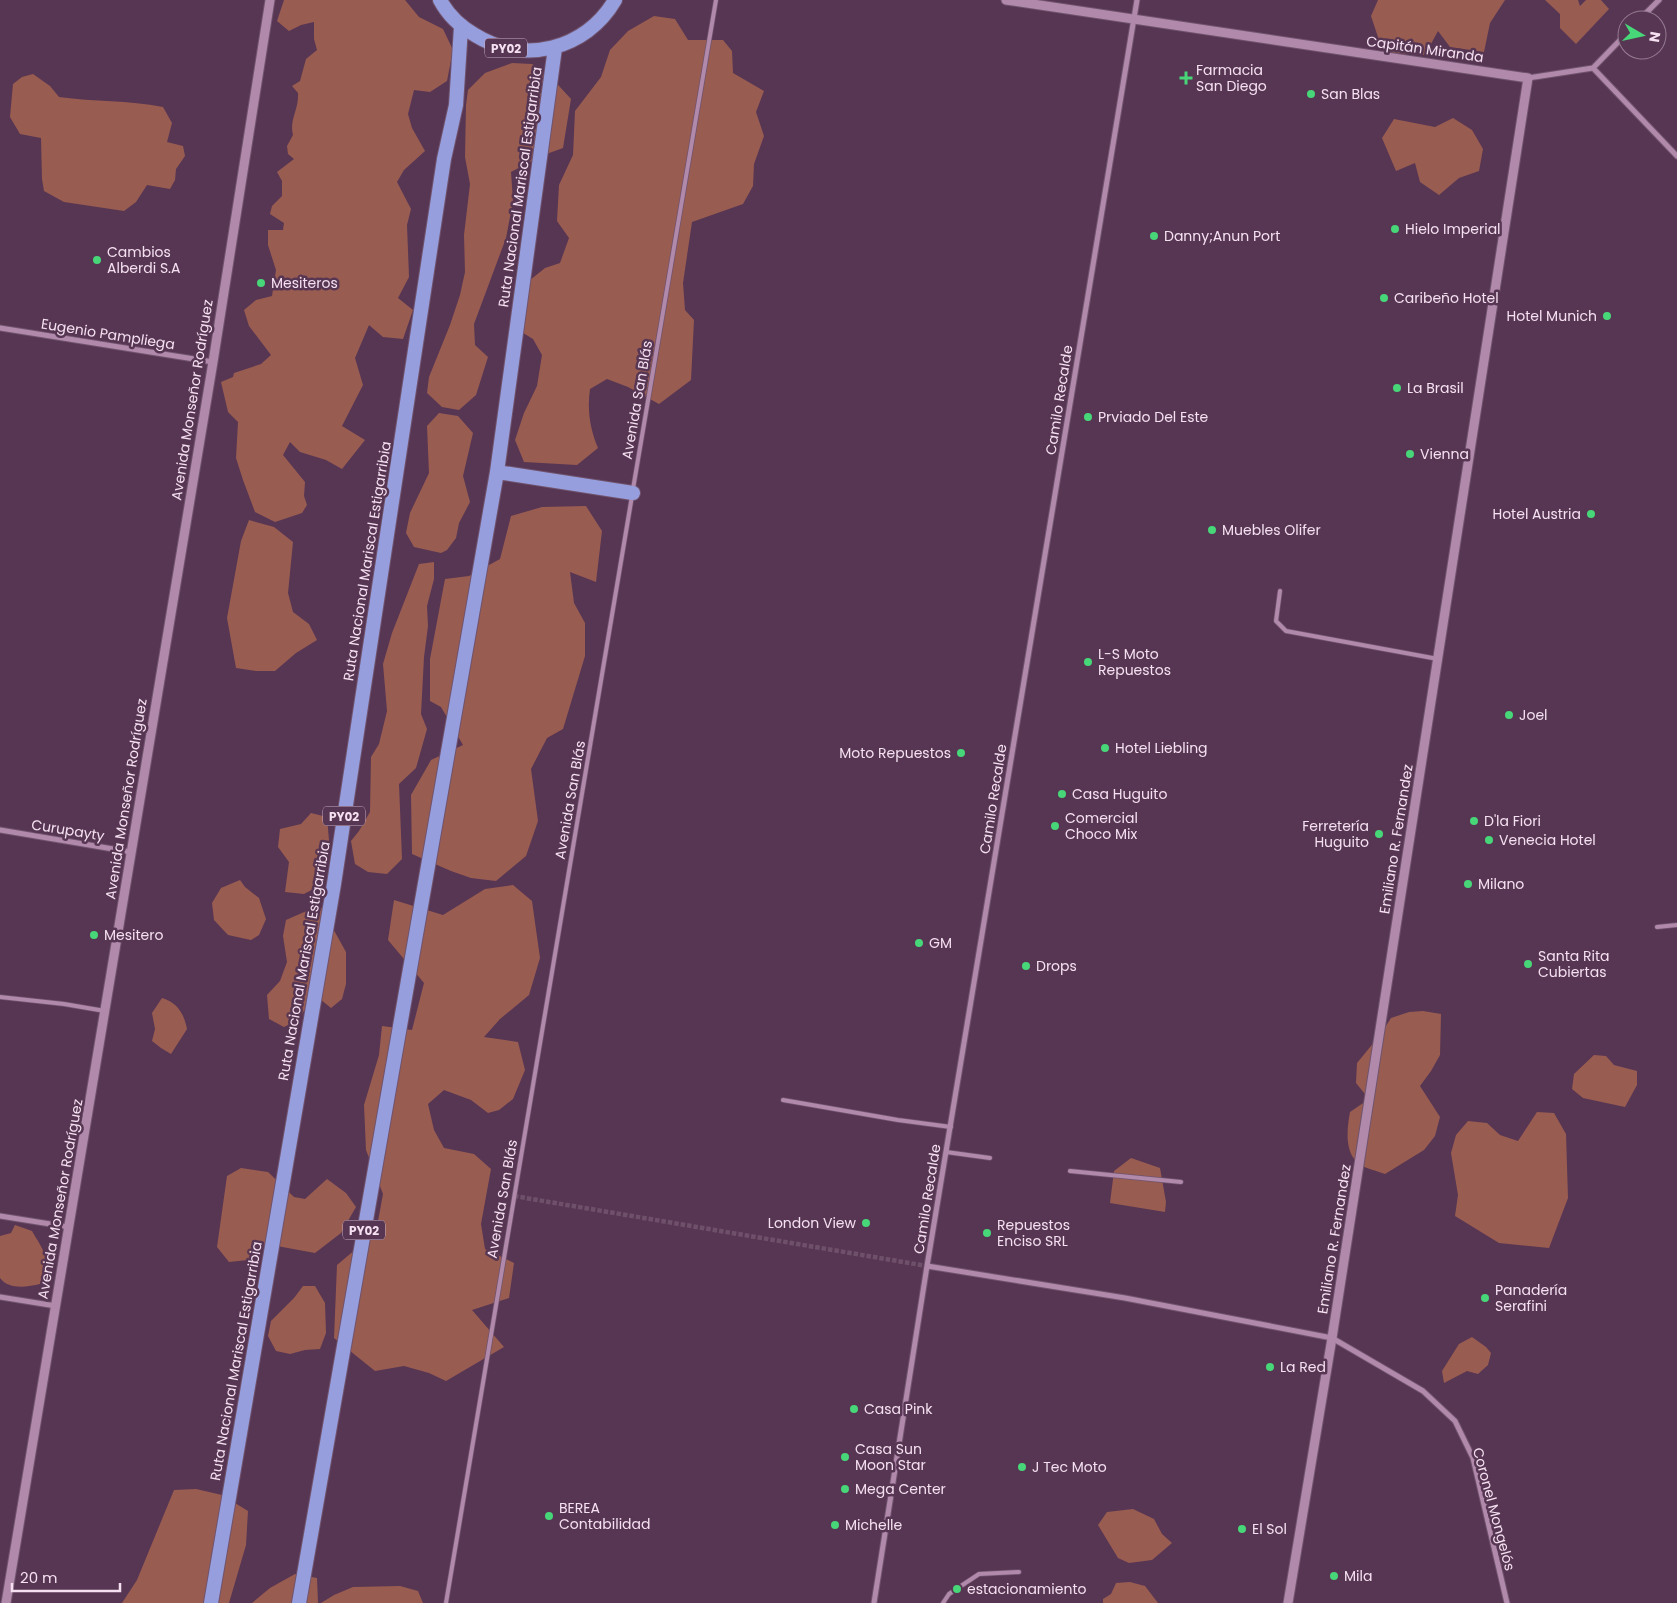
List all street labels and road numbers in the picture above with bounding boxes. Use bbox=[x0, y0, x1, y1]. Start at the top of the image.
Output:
street label: Capitán Miranda bbox=[1365, 31, 1485, 67]
road number: PY02 bbox=[485, 38, 527, 58]
street label: Ruta Nacional Mariscal Estigarribia bbox=[493, 66, 547, 308]
street label: Avenida Monseñor Rodríguez bbox=[166, 298, 218, 502]
street label: Eugenio Pampliega bbox=[40, 314, 176, 354]
street label: Avenida San Blás bbox=[617, 339, 657, 461]
street label: Camilo Recalde bbox=[1040, 343, 1078, 456]
street label: Ruta Nacional Mariscal Estigarribia bbox=[338, 440, 396, 682]
street label: Avenida Monseñor Rodríguez bbox=[100, 697, 152, 901]
street label: Avenida San Blás bbox=[550, 739, 590, 861]
street label: Camilo Recalde bbox=[974, 742, 1012, 855]
street label: Emiliano R. Fernandez bbox=[1374, 763, 1418, 915]
road number: PY02 bbox=[323, 806, 365, 826]
street label: Curupayty bbox=[30, 814, 106, 846]
street label: Ruta Nacional Mariscal Estigarribia bbox=[273, 840, 335, 1082]
street label: Avenida Monseñor Rodríguez bbox=[33, 1097, 87, 1301]
street label: Avenida San Blás bbox=[482, 1138, 522, 1260]
street label: Camilo Recalde bbox=[908, 1142, 946, 1255]
street label: Emiliano R. Fernandez bbox=[1312, 1163, 1356, 1315]
road number: PY02 bbox=[343, 1220, 385, 1240]
street label: Ruta Nacional Mariscal Estigarribia bbox=[205, 1240, 267, 1482]
street label: Coronel Mongelós bbox=[1468, 1445, 1520, 1573]

